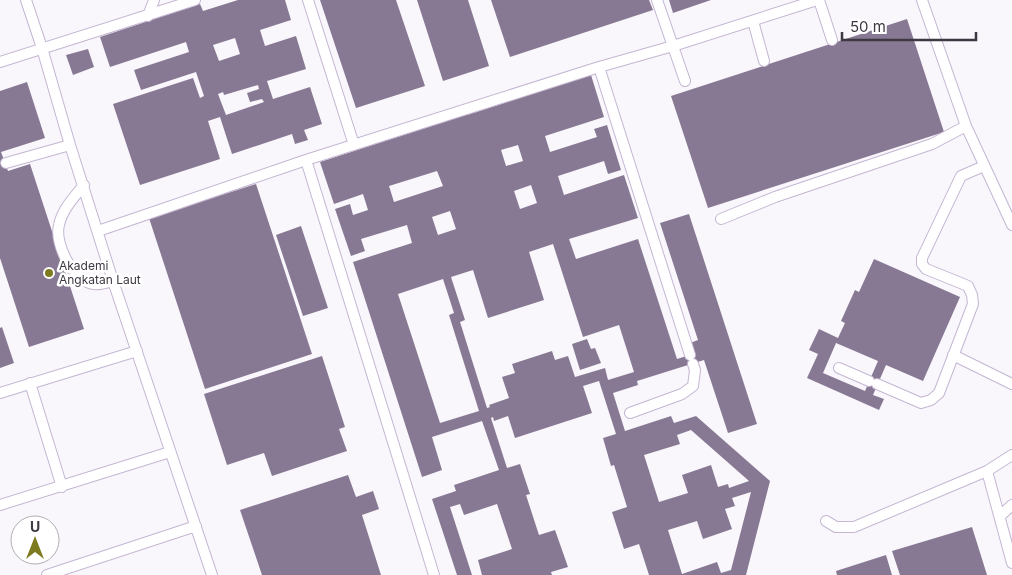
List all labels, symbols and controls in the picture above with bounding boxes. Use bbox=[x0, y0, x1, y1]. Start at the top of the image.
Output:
scale bar bbox=[842, 10, 976, 42]
text: 50 m bbox=[850, 17, 886, 36]
place label: Akademi Angkatan Laut bbox=[59, 258, 141, 287]
marker: Akademi Angkatan Laut bbox=[43, 267, 55, 279]
north arrow bbox=[10, 515, 60, 565]
text: U bbox=[30, 518, 40, 535]

